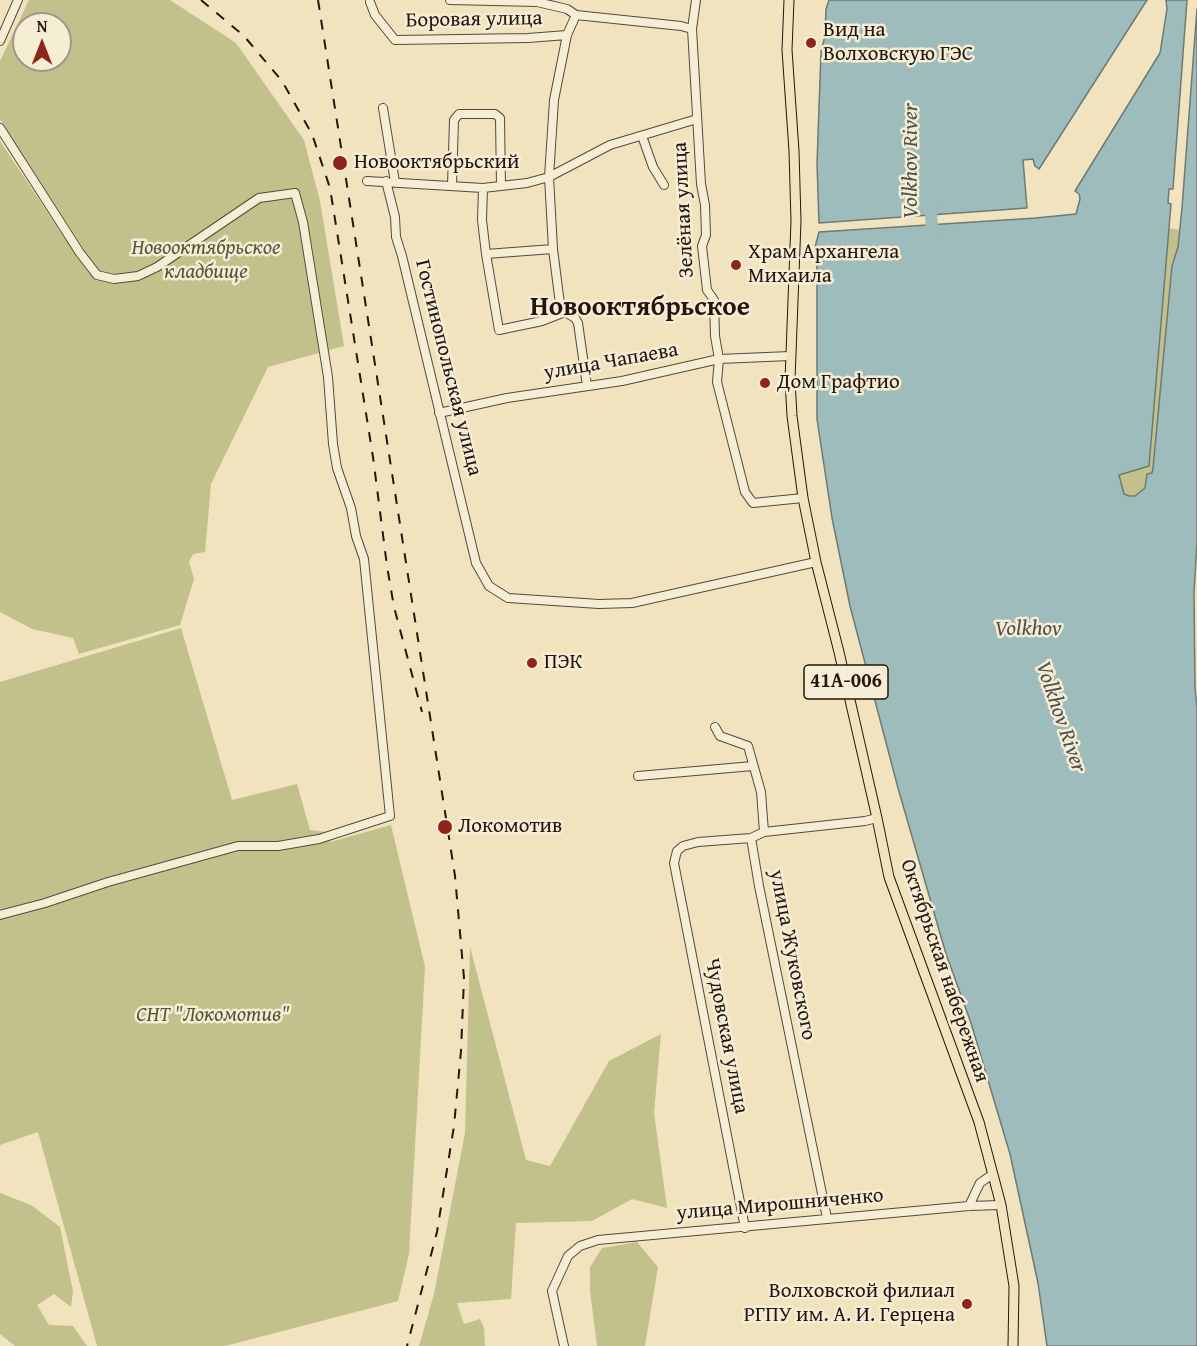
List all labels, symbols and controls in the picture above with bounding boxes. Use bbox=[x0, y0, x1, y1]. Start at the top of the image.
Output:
street label: Боровая улица bbox=[405, 6, 543, 34]
north arrow bbox=[12, 12, 72, 72]
text: N bbox=[37, 14, 47, 38]
place label: Вид на Волховскую ГЭС bbox=[823, 18, 973, 68]
marker: Вид на Волховскую ГЭС bbox=[804, 36, 818, 50]
water label: Volkhov River bbox=[898, 103, 924, 219]
street label: Зелёная улица bbox=[668, 141, 700, 279]
place label: Новооктябрьский bbox=[354, 150, 519, 176]
marker: Новооктябрьский bbox=[331, 154, 349, 172]
park label: Новооктябрьское кладбище bbox=[132, 236, 280, 286]
place label: Храм Архангела Михаила bbox=[748, 240, 899, 290]
street label: Гостинопольская улица bbox=[409, 257, 487, 479]
marker: Храм Архангела Михаила bbox=[729, 258, 743, 272]
district label: Новооктябрьское bbox=[530, 292, 750, 324]
street label: улица Чапаева bbox=[542, 338, 680, 386]
place label: Дом Графтио bbox=[777, 370, 900, 396]
marker: Дом Графтио bbox=[758, 376, 772, 390]
water label: Volkhov bbox=[994, 616, 1062, 642]
place label: ПЭК bbox=[544, 650, 582, 676]
marker: ПЭК bbox=[525, 656, 539, 670]
water label: Volkhov River bbox=[1029, 658, 1091, 776]
road number: 41А-006 bbox=[804, 665, 888, 699]
place label: Локомотив bbox=[458, 814, 562, 840]
marker: Локомотив bbox=[436, 818, 454, 836]
street label: Октябрьская набережная bbox=[894, 856, 994, 1086]
street label: улица Жуковского bbox=[763, 868, 821, 1042]
street label: Чудовская улица bbox=[699, 956, 753, 1116]
park label: СНТ "Локомотив" bbox=[136, 1003, 290, 1029]
street label: улица Мирошниченко bbox=[675, 1183, 885, 1227]
place label: Волховской филиал РГПУ им. А. И. Герцена bbox=[744, 1279, 955, 1329]
marker: Волховской филиал РГПУ им. А. И. Герцена bbox=[960, 1297, 974, 1311]

